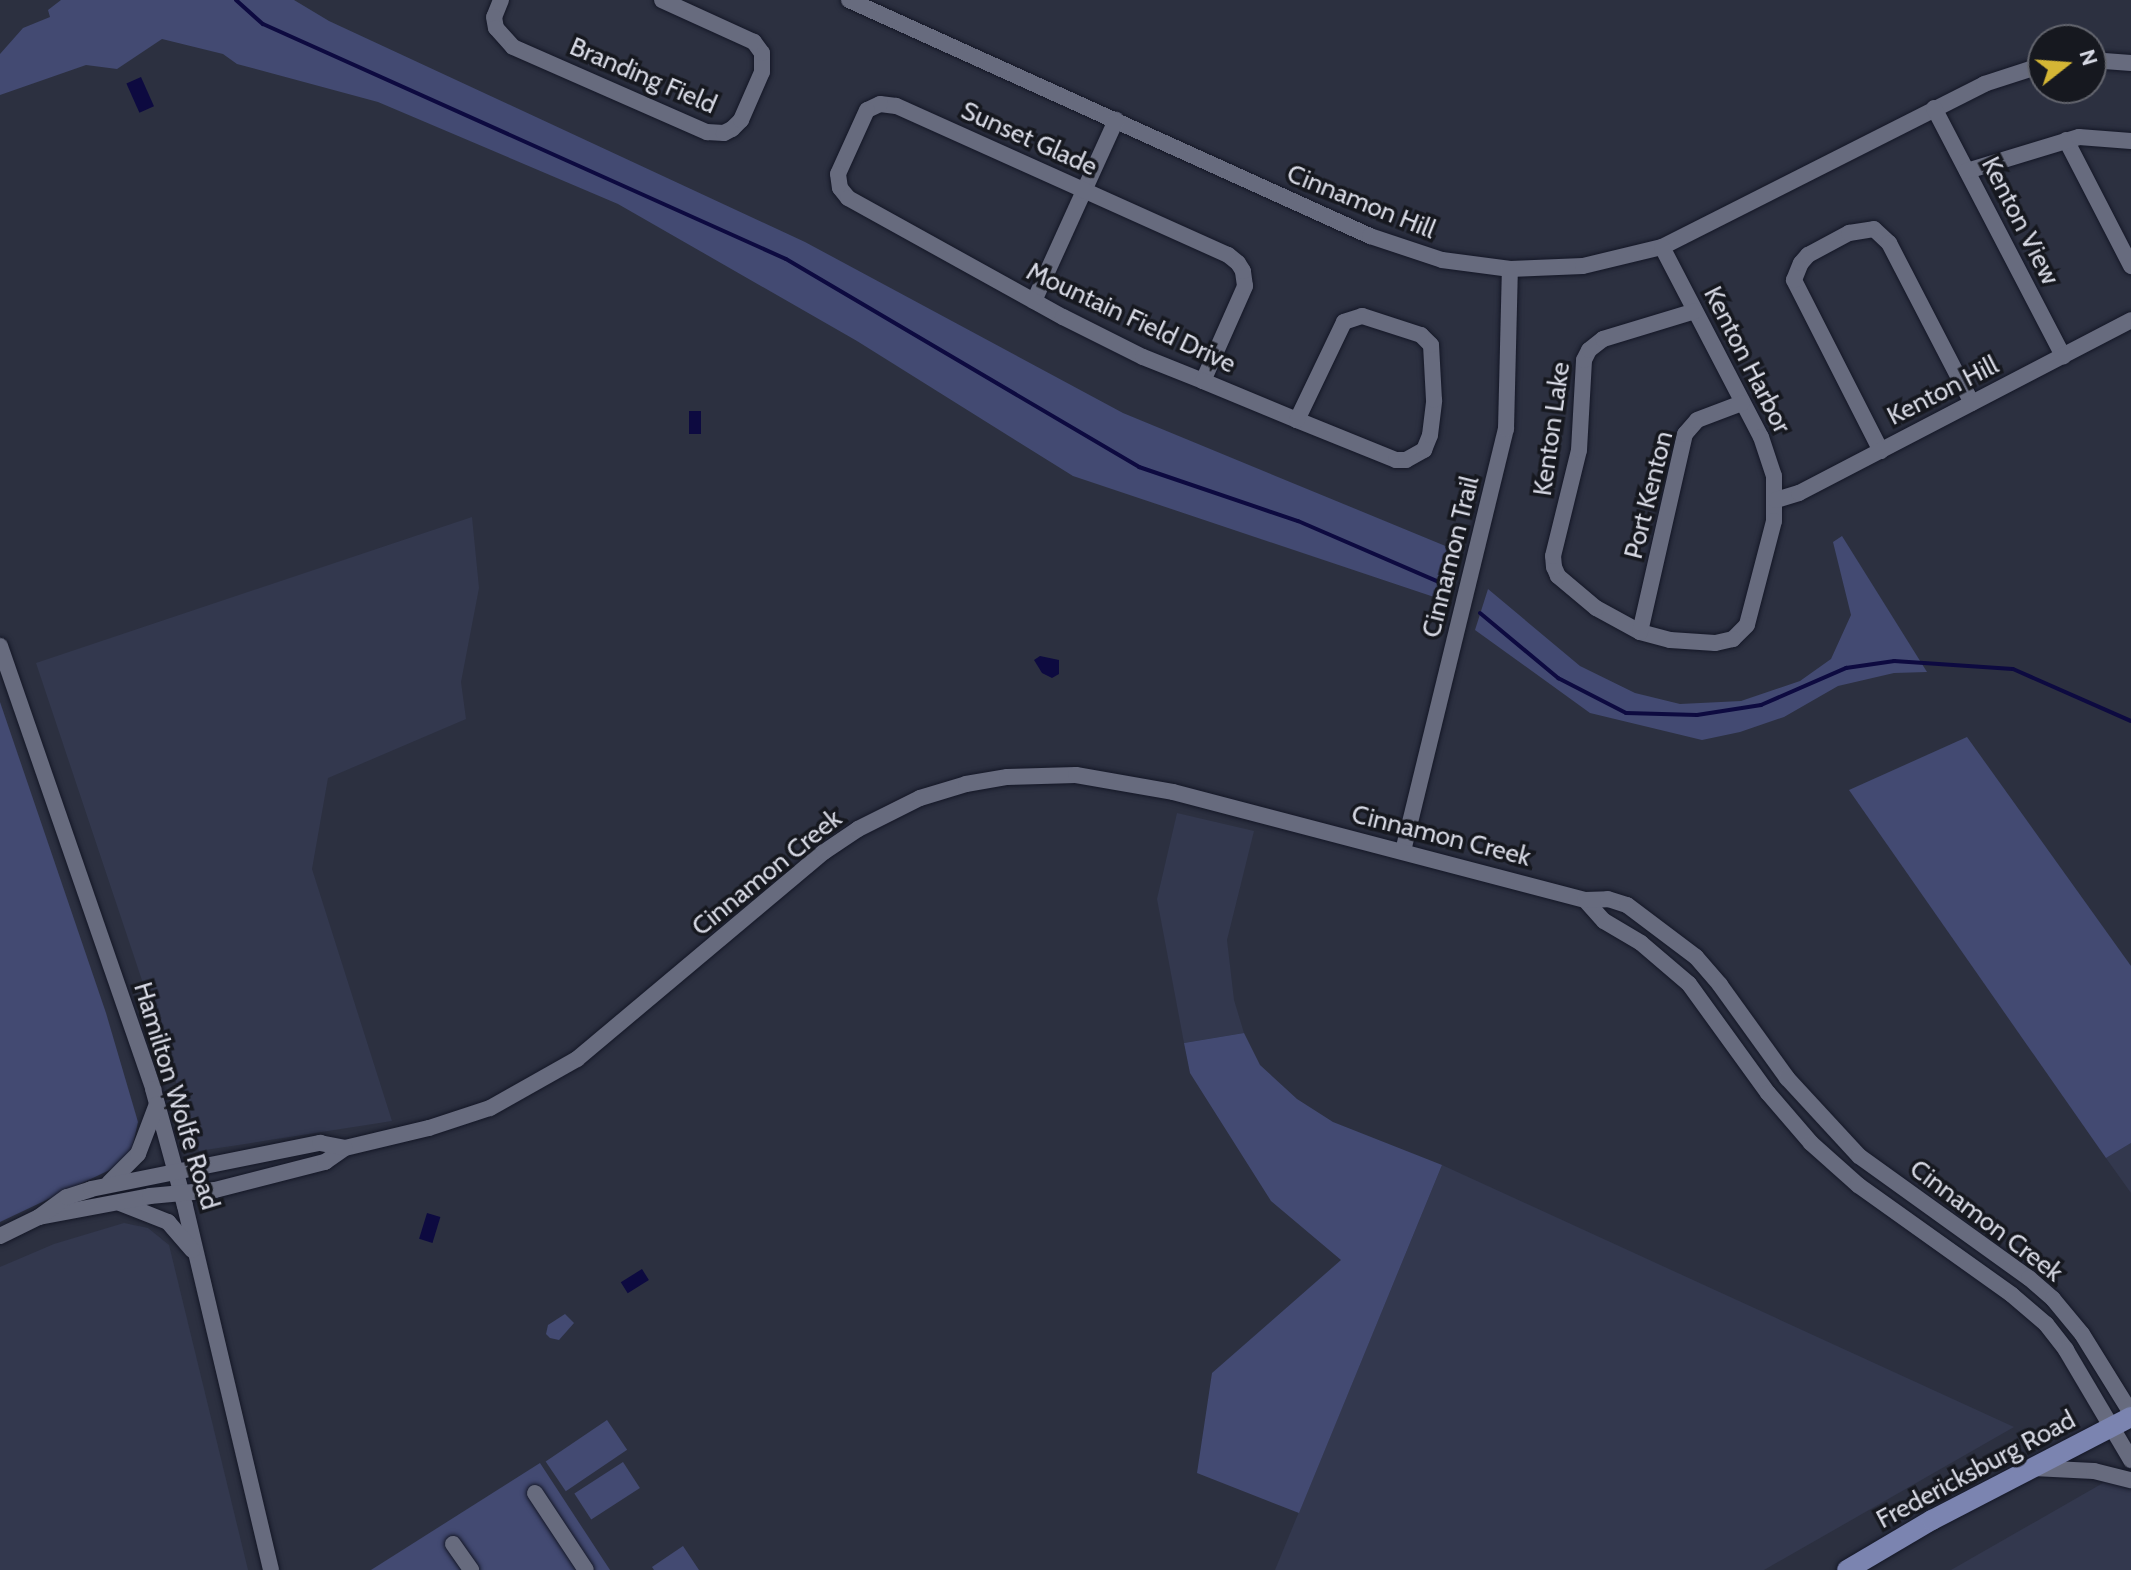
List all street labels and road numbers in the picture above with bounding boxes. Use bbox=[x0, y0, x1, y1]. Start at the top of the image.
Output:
street label: Branding Field bbox=[565, 31, 721, 121]
street label: Sunset Glade bbox=[956, 95, 1102, 183]
street label: Kenton View bbox=[1974, 152, 2066, 290]
street label: Cinnamon Hill bbox=[1282, 158, 1440, 246]
street label: Mountain Field Drive bbox=[1022, 256, 1240, 380]
street label: Kenton Harbor bbox=[1697, 281, 1797, 439]
street label: Kenton Hill bbox=[1882, 350, 2004, 432]
street label: Kenton Lake bbox=[1527, 360, 1577, 498]
street label: Port Kenton bbox=[1618, 428, 1680, 562]
street label: Cinnamon Trail bbox=[1416, 473, 1486, 641]
street label: Cinnamon Creek bbox=[1348, 799, 1534, 873]
street label: Cinnamon Creek bbox=[686, 803, 848, 943]
street label: Hamilton Wolfe Road bbox=[127, 979, 225, 1213]
street label: Cinnamon Creek bbox=[1903, 1153, 2069, 1289]
street label: Fredericksburg Road bbox=[1871, 1404, 2081, 1536]

